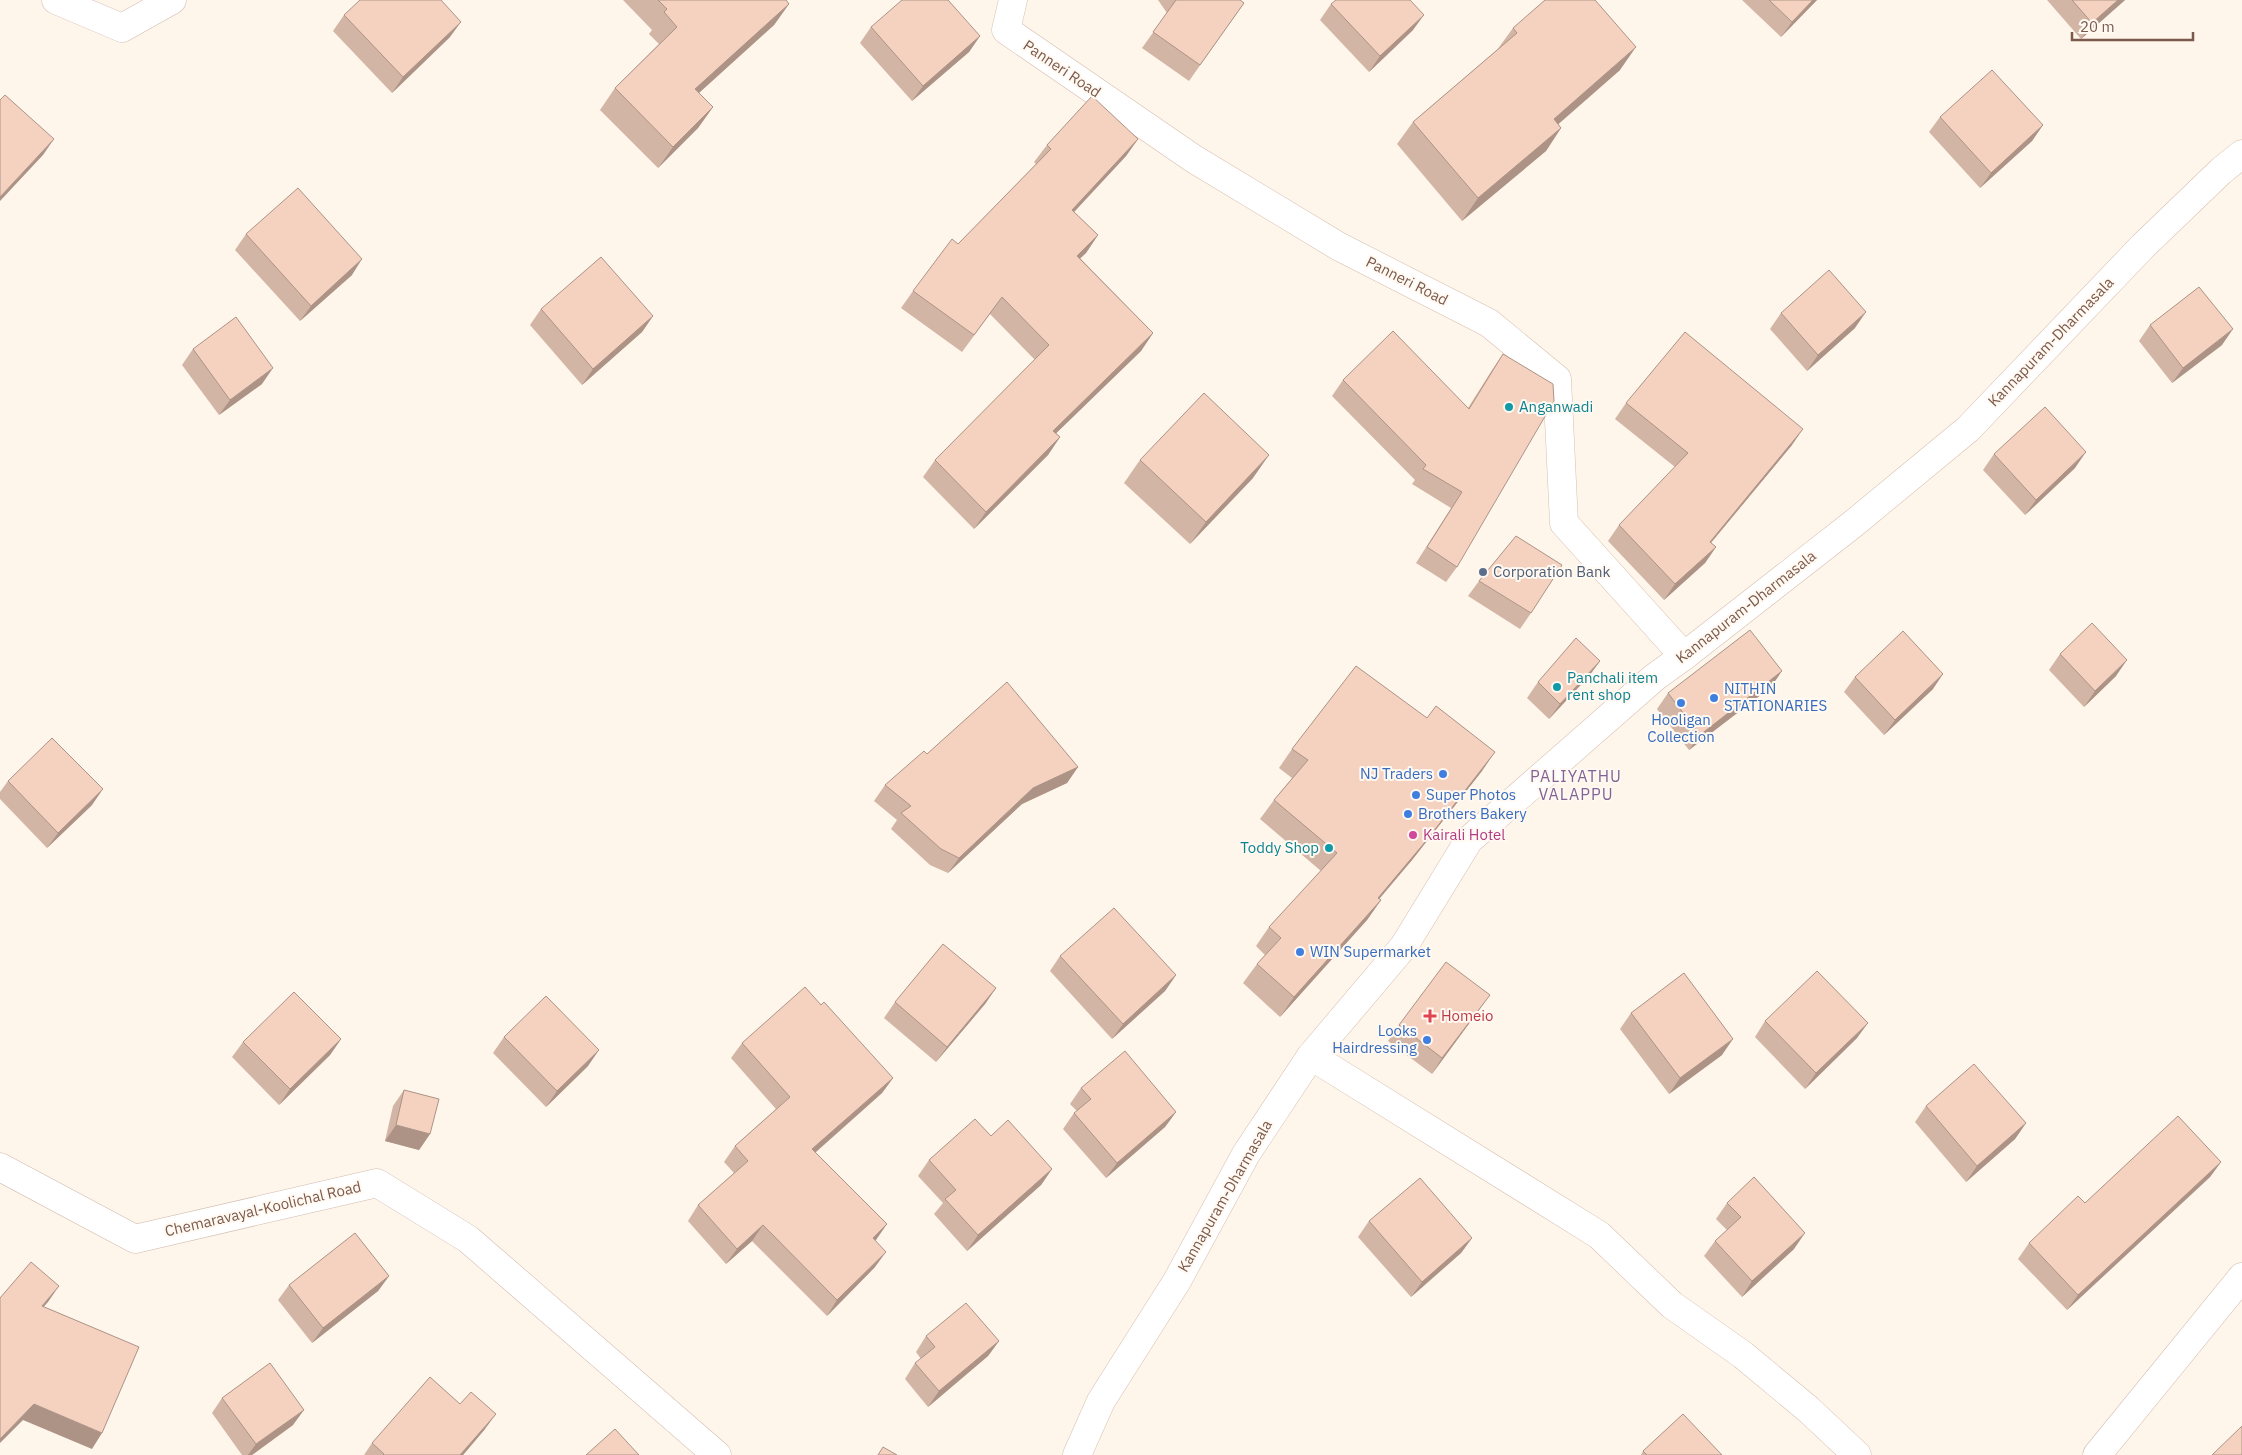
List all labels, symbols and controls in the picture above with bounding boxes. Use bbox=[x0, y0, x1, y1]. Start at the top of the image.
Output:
scale bar bbox=[2072, 10, 2193, 42]
text: 20 m bbox=[2080, 17, 2115, 36]
street label: Panneri Road bbox=[1020, 36, 1105, 101]
street label: Panneri Road bbox=[1363, 252, 1451, 309]
street label: Kannapuram-Dharmasala bbox=[1984, 273, 2117, 410]
place label: Anganwadi bbox=[1519, 397, 1593, 416]
marker: Anganwadi bbox=[1503, 401, 1515, 413]
street label: Kannapuram-Dharmasala bbox=[1672, 546, 1820, 667]
place label: Corporation Bank bbox=[1493, 562, 1611, 581]
marker: Corporation Bank bbox=[1477, 566, 1489, 578]
place label: Panchali item rent shop bbox=[1567, 668, 1658, 704]
place label: NITHIN STATIONARIES bbox=[1724, 679, 1827, 715]
marker: Panchali item rent shop bbox=[1551, 681, 1563, 693]
marker: NITHIN STATIONARIES bbox=[1708, 692, 1720, 704]
marker: Hooligan Collection bbox=[1675, 697, 1687, 709]
place label: Hooligan Collection bbox=[1647, 710, 1715, 746]
place label: NJ Traders bbox=[1360, 764, 1433, 783]
district label: PALIYATHU VALAPPU bbox=[1530, 766, 1622, 804]
marker: NJ Traders bbox=[1437, 768, 1449, 780]
place label: Super Photos bbox=[1426, 785, 1516, 804]
marker: Super Photos bbox=[1410, 789, 1422, 801]
place label: Brothers Bakery bbox=[1418, 804, 1527, 823]
marker: Brothers Bakery bbox=[1402, 808, 1414, 820]
place label: Kairali Hotel bbox=[1423, 825, 1505, 844]
marker: Kairali Hotel bbox=[1407, 829, 1419, 841]
place label: Toddy Shop bbox=[1240, 838, 1319, 857]
marker: Toddy Shop bbox=[1323, 842, 1335, 854]
place label: WIN Supermarket bbox=[1310, 942, 1431, 961]
marker: WIN Supermarket bbox=[1294, 946, 1306, 958]
place label: Homeio bbox=[1441, 1006, 1494, 1025]
marker: Homeio bbox=[1423, 1009, 1437, 1023]
place label: Looks Hairdressing bbox=[1332, 1021, 1417, 1057]
marker: Looks Hairdressing bbox=[1421, 1034, 1433, 1046]
street label: Kannapuram-Dharmasala bbox=[1173, 1116, 1276, 1275]
street label: Chemaravayal-Koolichal Road bbox=[163, 1177, 363, 1240]

